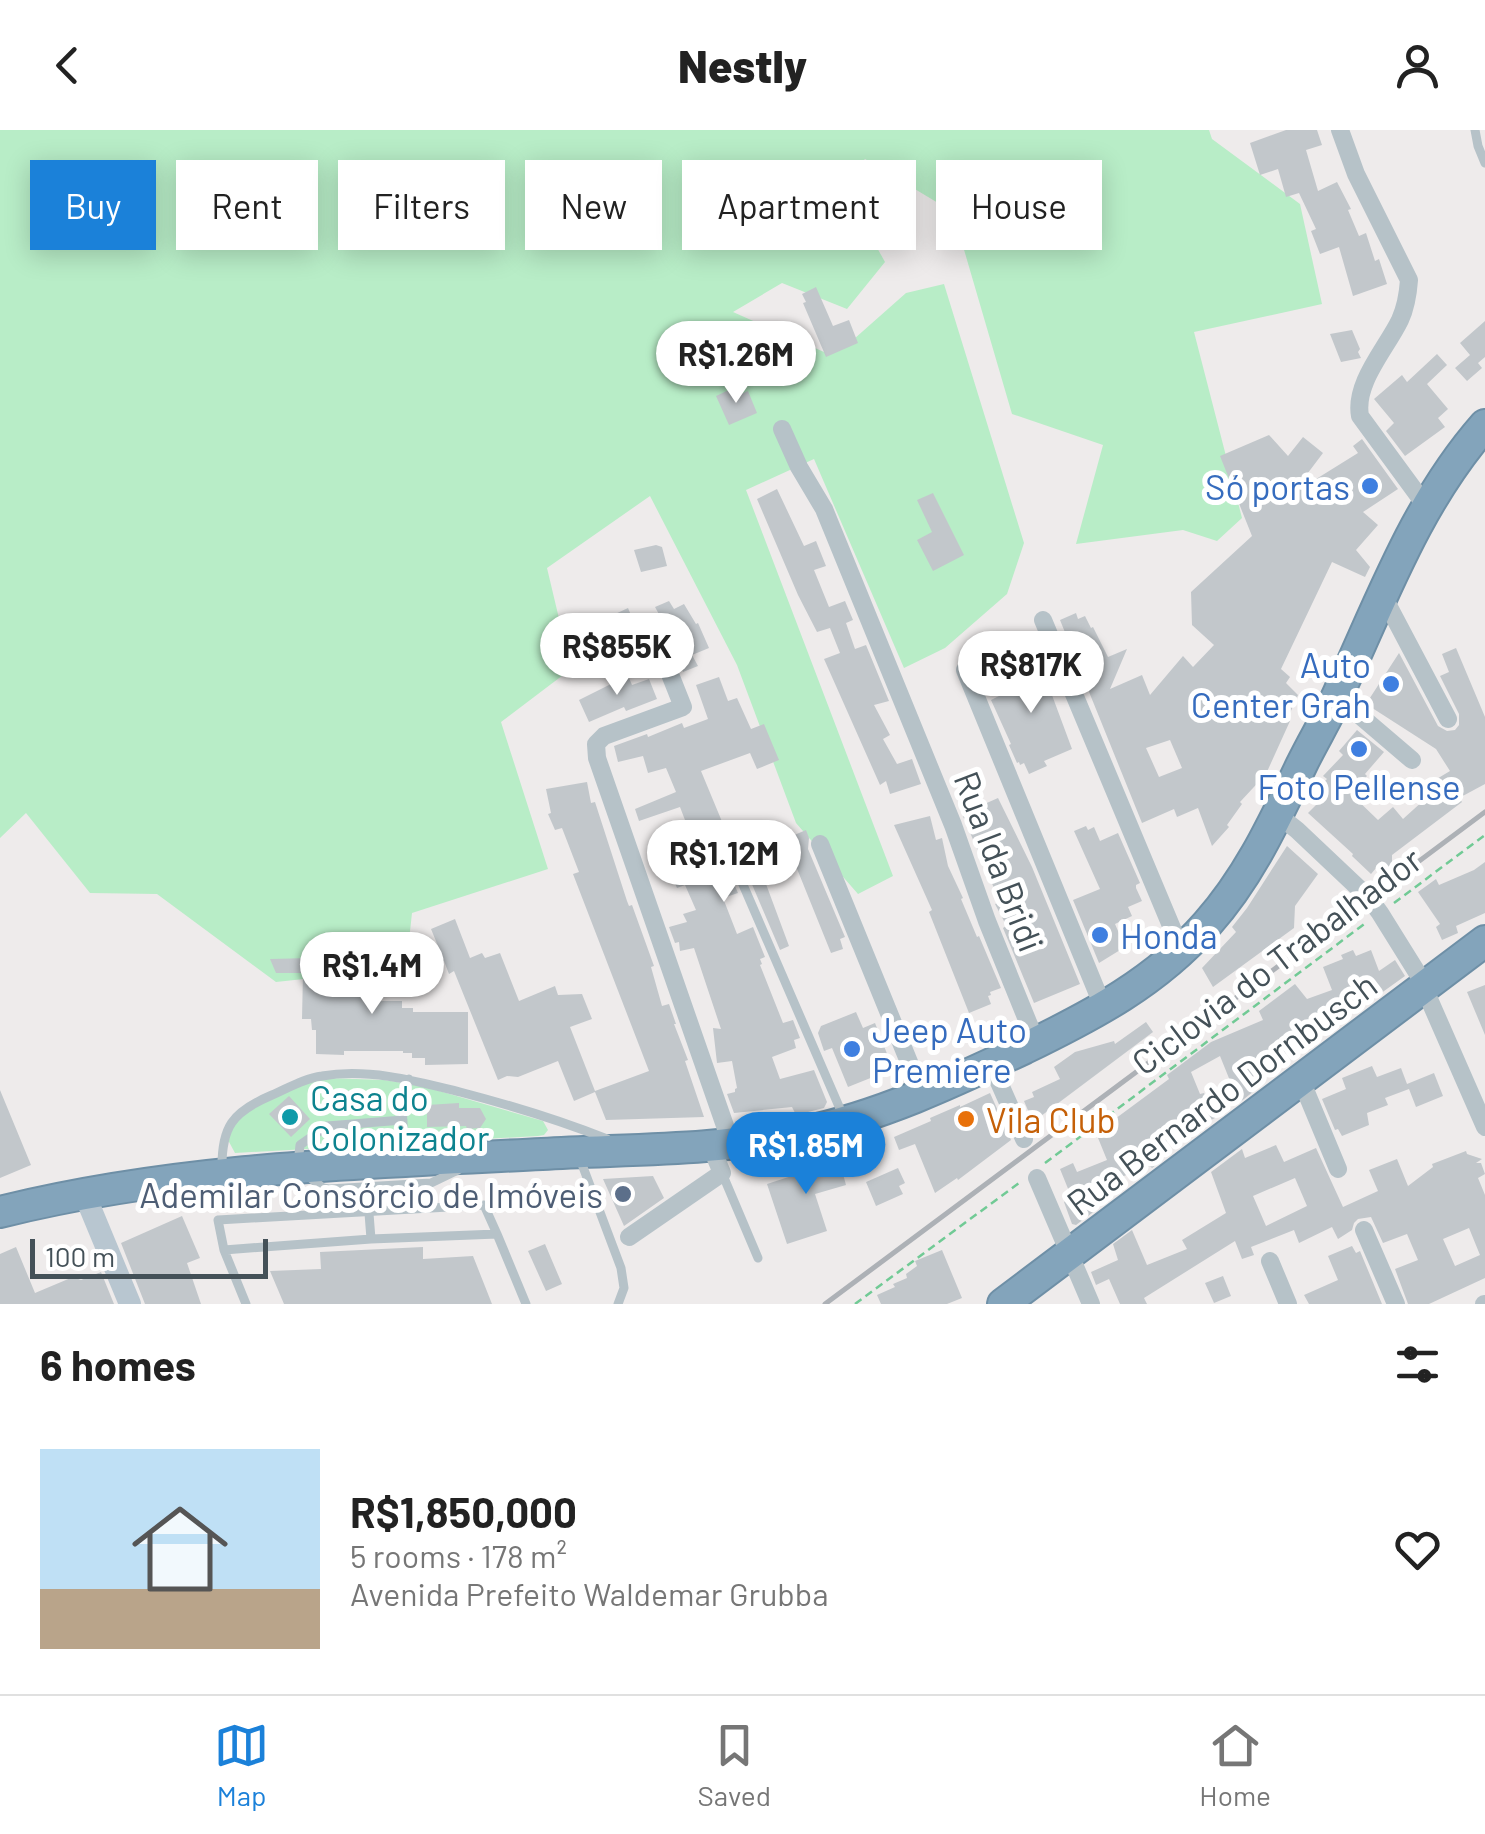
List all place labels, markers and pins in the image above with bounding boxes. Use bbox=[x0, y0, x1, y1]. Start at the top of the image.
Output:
pin: R$1.26M bbox=[644, 321, 828, 406]
place label: Só portas bbox=[1205, 465, 1350, 507]
marker: Só portas bbox=[1359, 475, 1381, 497]
pin: R$855K bbox=[536, 613, 698, 698]
pin: R$817K bbox=[950, 631, 1112, 716]
place label: Auto Center Grah bbox=[1191, 643, 1371, 725]
marker: Auto Center Grah bbox=[1380, 673, 1402, 695]
marker: Foto Pellense bbox=[1348, 738, 1370, 760]
place label: Foto Pellense bbox=[1257, 765, 1461, 807]
pin: R$1.12M bbox=[632, 820, 816, 905]
place label: Honda bbox=[1120, 914, 1218, 956]
marker: Honda bbox=[1089, 924, 1111, 946]
pin: R$1.4M bbox=[291, 932, 453, 1017]
place label: Jeep Auto Premiere bbox=[872, 1008, 1027, 1090]
marker: Jeep Auto Premiere bbox=[841, 1038, 863, 1060]
place label: Casa do Colonizador bbox=[310, 1076, 490, 1158]
place label: Vila Club bbox=[986, 1098, 1116, 1140]
marker: Casa do Colonizador bbox=[279, 1106, 301, 1128]
marker: Vila Club bbox=[955, 1108, 977, 1130]
pin: R$1.85M bbox=[714, 1112, 898, 1197]
place label: Ademilar Consórcio de Imóveis bbox=[139, 1173, 603, 1215]
marker: Ademilar Consórcio de Imóveis bbox=[612, 1183, 634, 1205]

